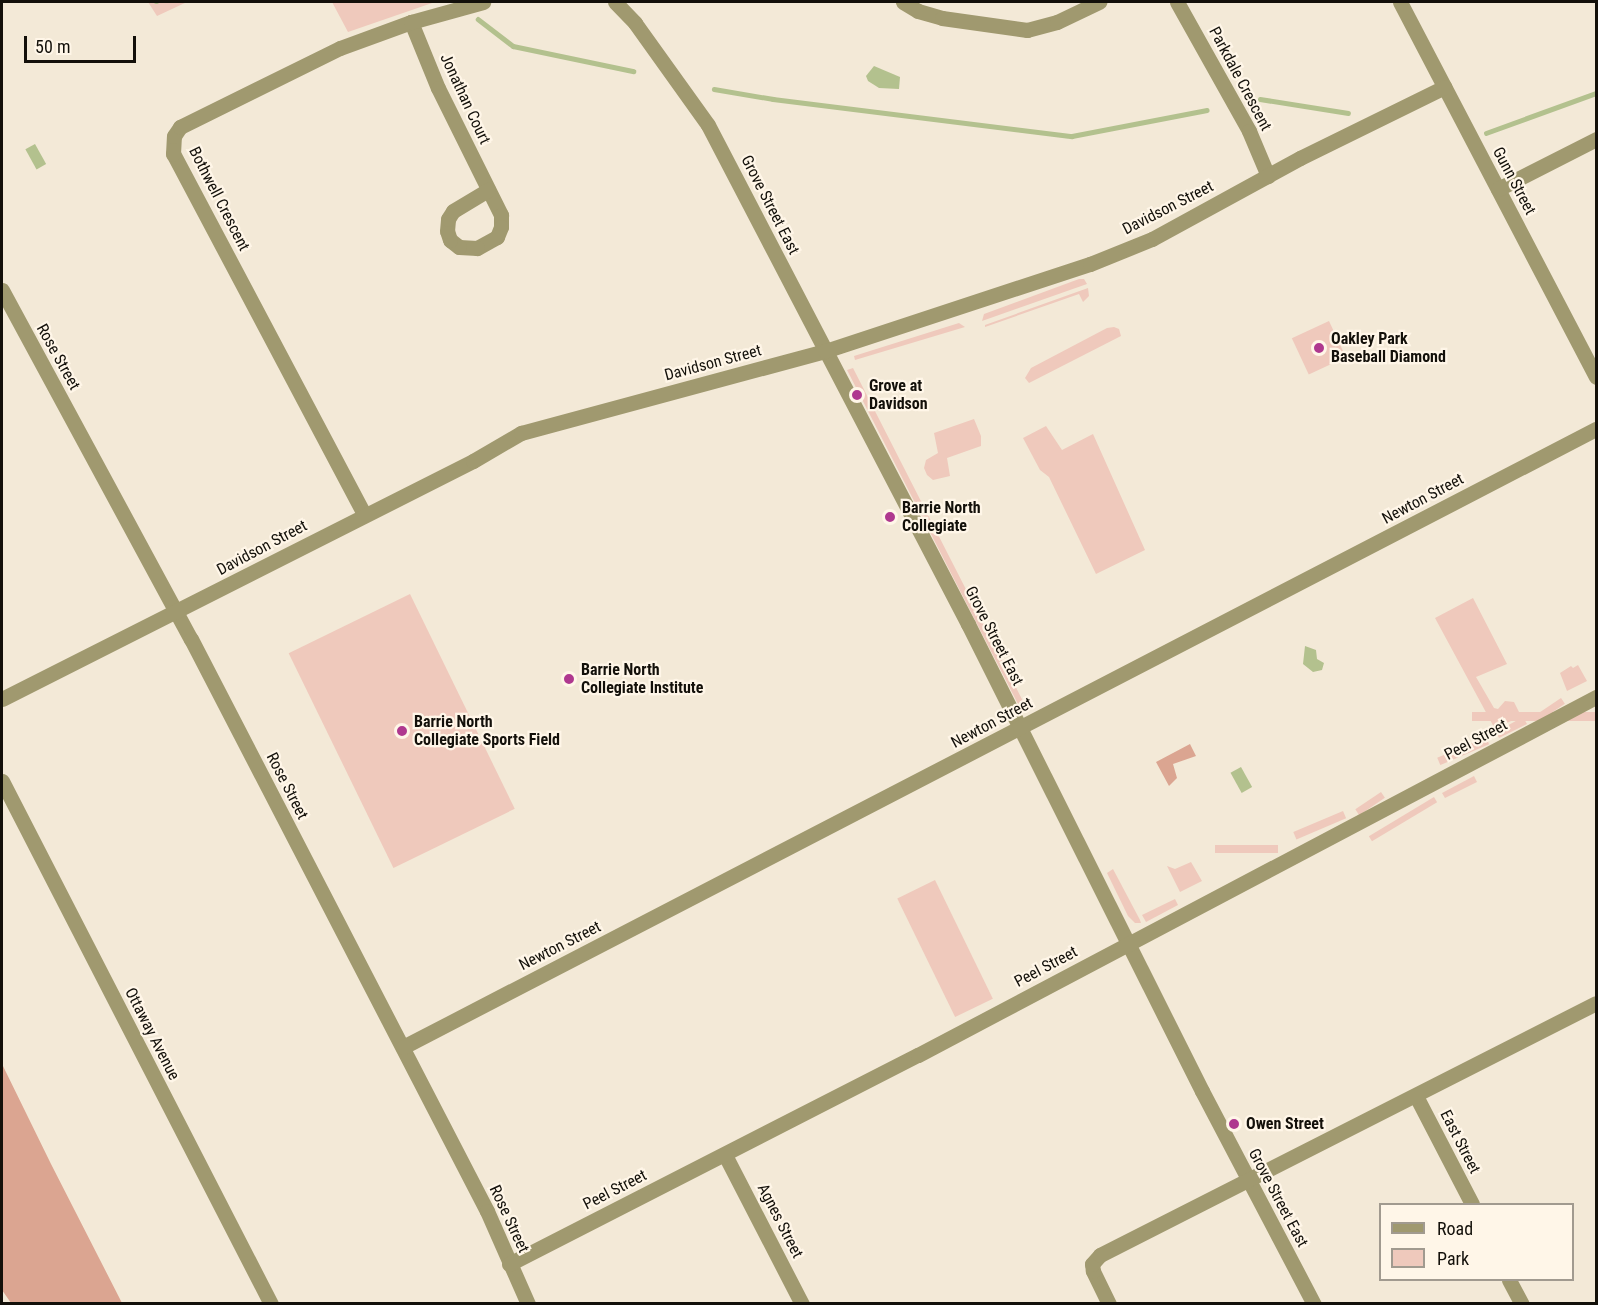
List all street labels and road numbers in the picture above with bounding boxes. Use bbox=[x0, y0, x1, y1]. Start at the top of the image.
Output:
street label: Parkdale Crescent bbox=[1205, 24, 1275, 134]
street label: Jonathan Court bbox=[436, 51, 494, 147]
street label: Bothwell Crescent bbox=[185, 144, 253, 254]
street label: Gunn Street bbox=[1488, 144, 1540, 218]
street label: Grove Street East bbox=[737, 152, 803, 258]
street label: Davidson Street bbox=[1119, 177, 1217, 239]
street label: Rose Street bbox=[32, 321, 84, 393]
street label: Davidson Street bbox=[663, 341, 763, 385]
street label: Newton Street bbox=[1379, 470, 1467, 528]
street label: Davidson Street bbox=[214, 516, 310, 580]
street label: Grove Street East bbox=[961, 583, 1027, 689]
street label: Newton Street bbox=[948, 694, 1036, 752]
street label: Peel Street bbox=[1441, 715, 1511, 765]
street label: Rose Street bbox=[262, 749, 312, 823]
street label: Newton Street bbox=[516, 917, 604, 975]
street label: Peel Street bbox=[1011, 942, 1081, 992]
street label: Ottaway Avenue bbox=[120, 985, 184, 1083]
street label: East Street bbox=[1436, 1107, 1484, 1177]
street label: Grove Street East bbox=[1244, 1145, 1312, 1251]
street label: Peel Street bbox=[580, 1166, 650, 1214]
street label: Agnes Street bbox=[753, 1181, 807, 1261]
street label: Rose Street bbox=[485, 1182, 533, 1256]

